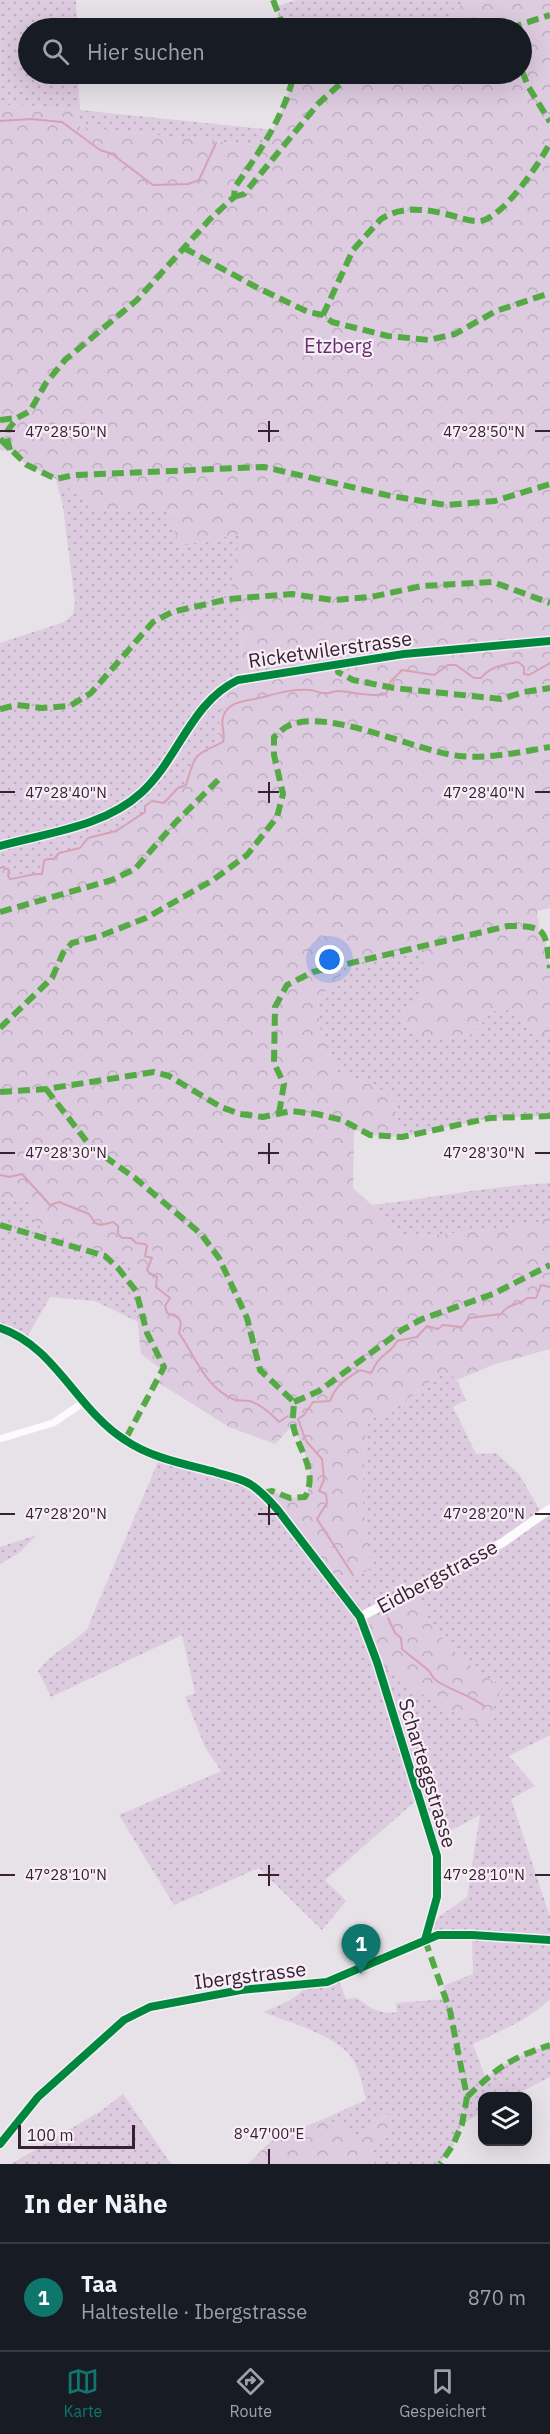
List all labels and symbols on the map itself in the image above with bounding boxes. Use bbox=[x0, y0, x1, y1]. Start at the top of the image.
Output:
park label: Etzberg bbox=[304, 332, 372, 359]
text: 47°28'50"N bbox=[25, 422, 107, 441]
text: 47°28'50"N bbox=[443, 422, 525, 441]
street label: Ricketwilerstrasse bbox=[246, 624, 414, 674]
text: 47°28'40"N bbox=[25, 783, 107, 802]
text: 47°28'40"N bbox=[443, 783, 525, 802]
your location bbox=[315, 945, 344, 974]
text: 47°28'30"N bbox=[25, 1143, 107, 1162]
text: 47°28'30"N bbox=[443, 1143, 525, 1162]
text: 47°28'20"N bbox=[25, 1504, 107, 1523]
text: 47°28'20"N bbox=[443, 1504, 525, 1523]
street label: Eidbergstrasse bbox=[372, 1533, 502, 1619]
street label: Scharteggstrasse bbox=[392, 1695, 464, 1851]
text: 47°28'10"N bbox=[25, 1865, 107, 1884]
text: 47°28'10"N bbox=[443, 1865, 525, 1884]
pin: 1 bbox=[342, 1924, 380, 1974]
street label: Ibergstrasse bbox=[192, 1955, 308, 1995]
scale bar bbox=[18, 2122, 135, 2150]
text: 8°47'00"E bbox=[234, 2124, 304, 2143]

